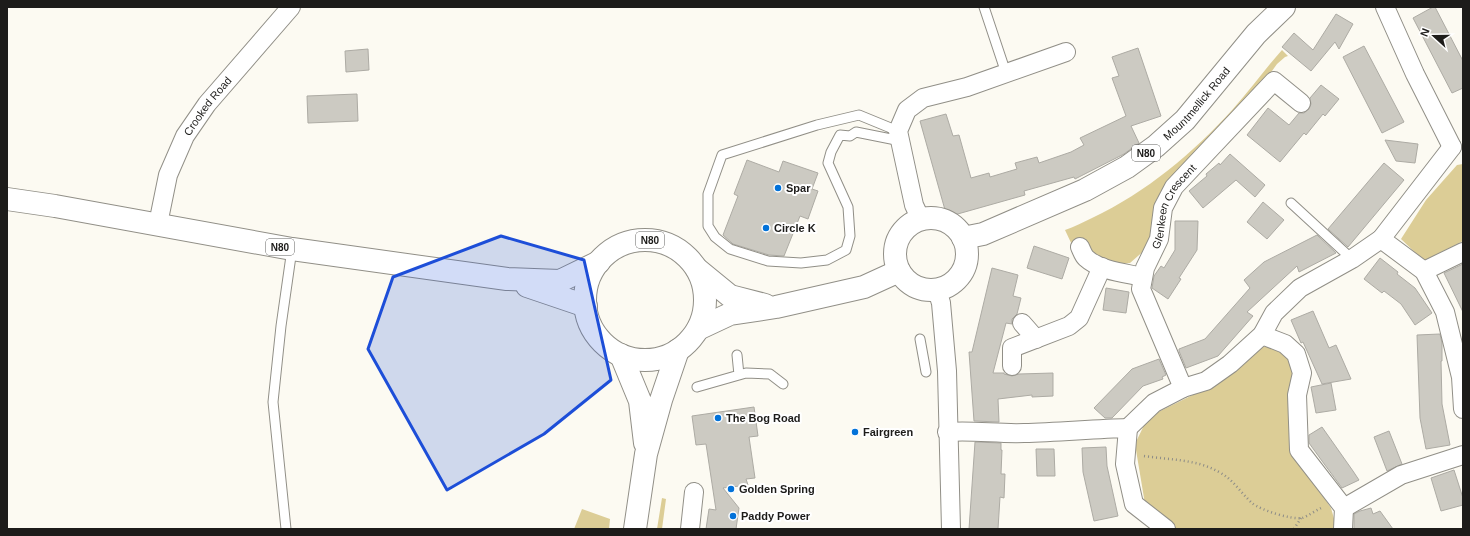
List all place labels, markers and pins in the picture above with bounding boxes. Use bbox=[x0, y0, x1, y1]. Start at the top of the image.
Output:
place label: Spar bbox=[786, 182, 811, 194]
marker: Spar bbox=[773, 183, 783, 193]
place label: Circle K bbox=[774, 222, 816, 234]
marker: Circle K bbox=[761, 223, 771, 233]
place label: The Bog Road bbox=[726, 412, 801, 424]
marker: The Bog Road bbox=[713, 413, 723, 423]
place label: Fairgreen bbox=[863, 426, 913, 438]
marker: Fairgreen bbox=[850, 427, 860, 437]
place label: Golden Spring bbox=[739, 483, 815, 495]
marker: Golden Spring bbox=[726, 484, 736, 494]
place label: Paddy Power bbox=[741, 510, 811, 522]
marker: Paddy Power bbox=[728, 511, 738, 521]

